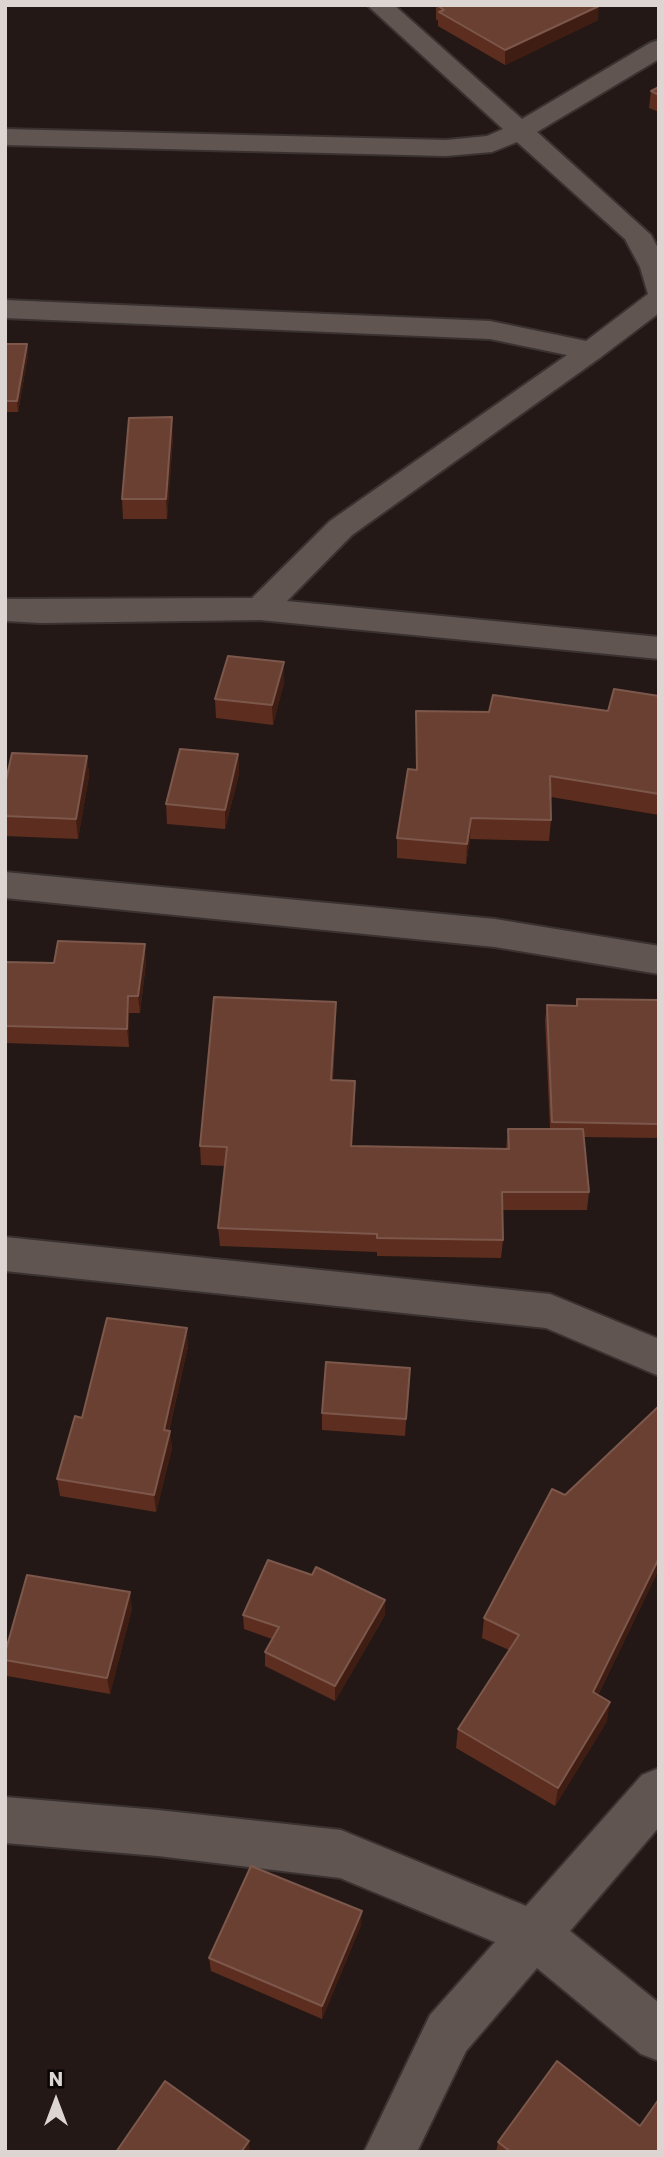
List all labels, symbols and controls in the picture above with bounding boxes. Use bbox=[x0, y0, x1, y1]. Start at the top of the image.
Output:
north arrow bbox=[21, 2066, 91, 2136]
text: N bbox=[49, 2066, 63, 2093]

